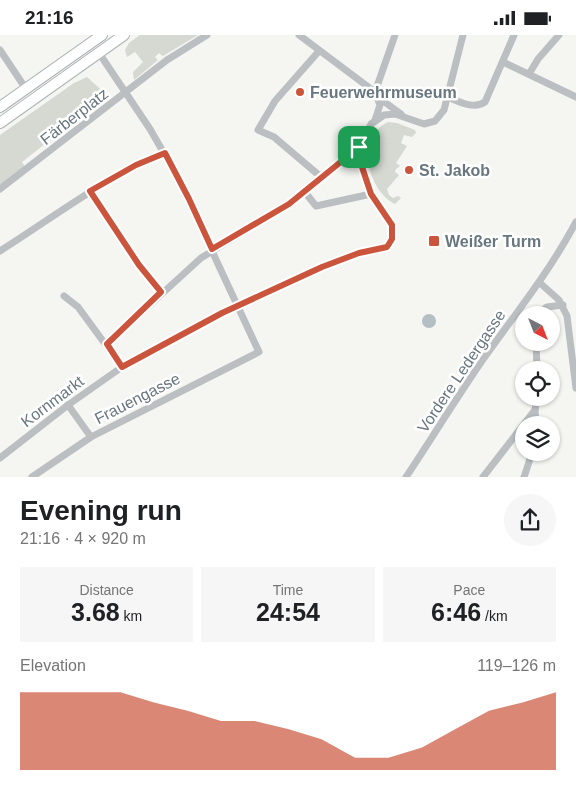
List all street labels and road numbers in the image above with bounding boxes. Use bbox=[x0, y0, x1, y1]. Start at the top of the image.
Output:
street label: Färberplatz bbox=[37, 85, 111, 148]
street label: Vordere Ledergasse bbox=[414, 307, 509, 436]
street label: Frauengasse bbox=[92, 370, 183, 427]
street label: Kornmarkt bbox=[18, 372, 87, 430]

